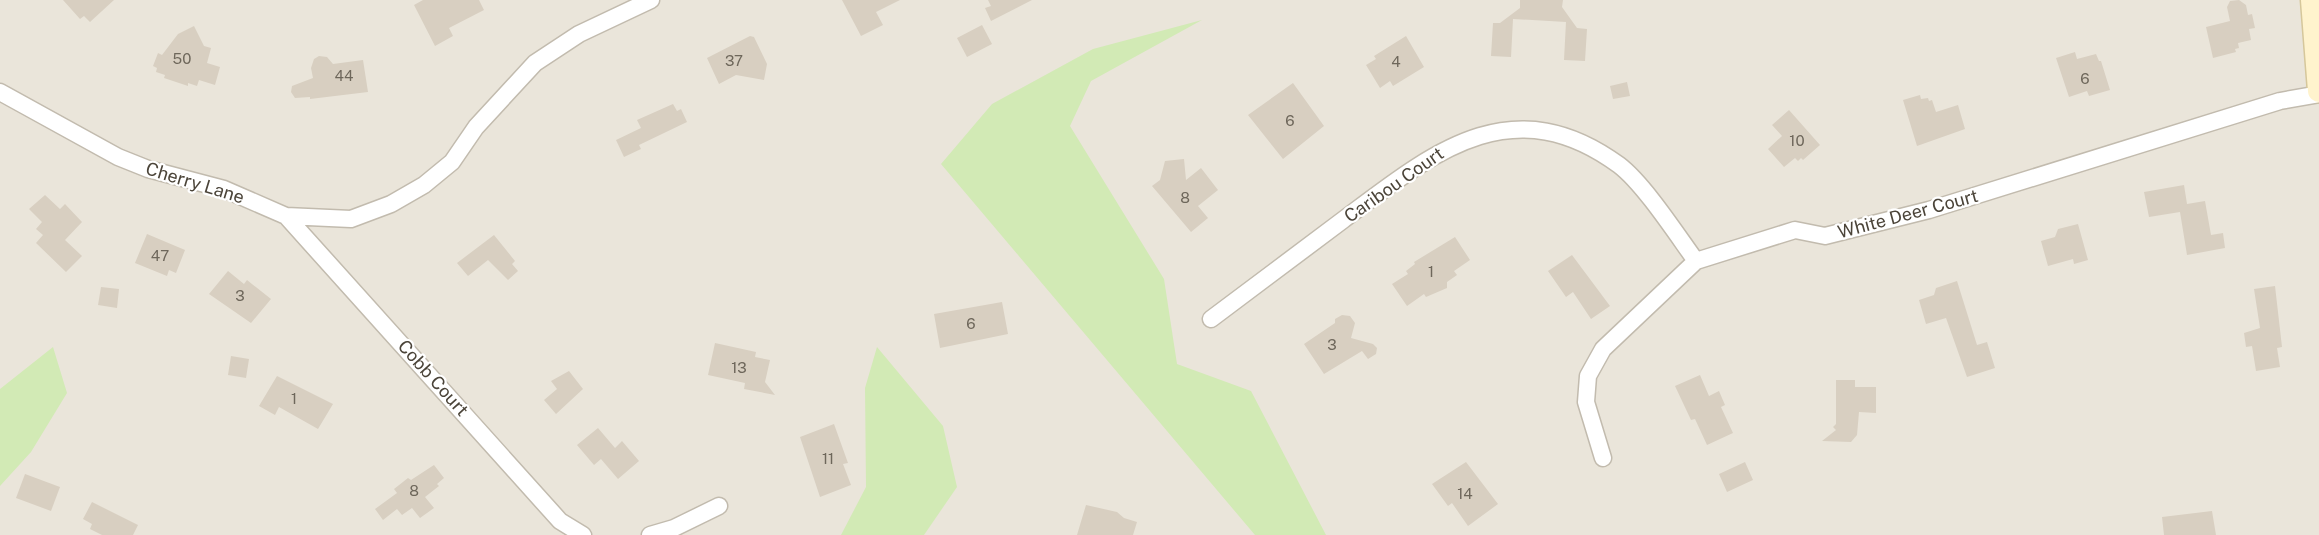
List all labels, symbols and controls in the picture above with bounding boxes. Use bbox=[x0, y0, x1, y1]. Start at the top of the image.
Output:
house number: 50 bbox=[173, 50, 191, 67]
house number: 37 bbox=[725, 52, 743, 69]
house number: 4 bbox=[1391, 53, 1401, 70]
house number: 44 bbox=[335, 67, 353, 84]
house number: 6 bbox=[2080, 70, 2090, 87]
house number: 6 bbox=[1285, 112, 1295, 129]
house number: 10 bbox=[1789, 132, 1805, 149]
street label: Caribou Court bbox=[1340, 143, 1447, 227]
street label: Cherry Lane bbox=[143, 158, 247, 207]
street label: White Deer Court bbox=[1835, 185, 1980, 242]
house number: 8 bbox=[1180, 189, 1190, 206]
house number: 47 bbox=[151, 247, 169, 264]
house number: 1 bbox=[1428, 263, 1434, 280]
house number: 3 bbox=[235, 287, 245, 304]
house number: 6 bbox=[966, 315, 976, 332]
street label: Cobb Court bbox=[394, 335, 473, 420]
house number: 3 bbox=[1327, 336, 1337, 353]
house number: 13 bbox=[731, 359, 747, 376]
house number: 1 bbox=[291, 390, 297, 407]
house number: 11 bbox=[822, 450, 834, 467]
house number: 8 bbox=[409, 482, 419, 499]
house number: 14 bbox=[1457, 485, 1473, 502]

